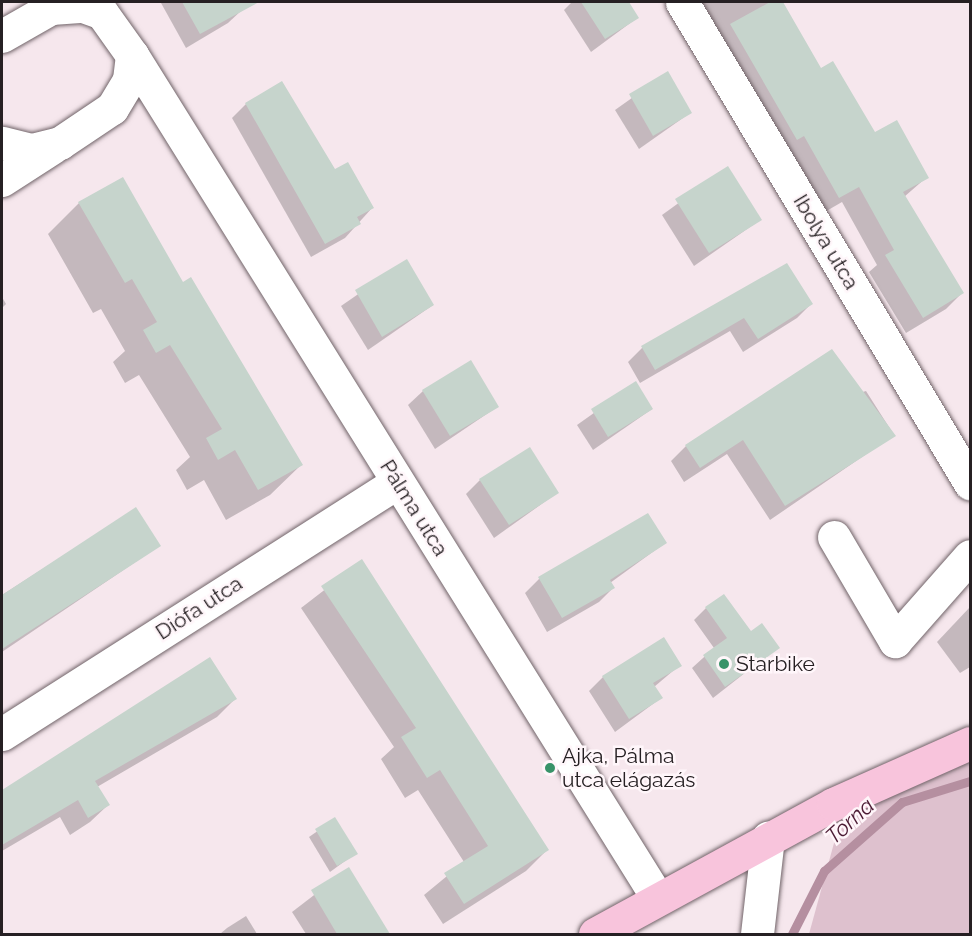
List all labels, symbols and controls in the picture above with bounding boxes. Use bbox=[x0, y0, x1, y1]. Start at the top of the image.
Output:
street label: Ibolya utca bbox=[788, 190, 864, 294]
street label: Pálma utca bbox=[375, 455, 453, 561]
street label: Diófa utca bbox=[151, 571, 247, 645]
place label: Starbike bbox=[736, 651, 815, 677]
marker: Starbike bbox=[717, 657, 731, 671]
place label: Ajka, Pálma utca elágazás bbox=[562, 743, 695, 793]
marker: Ajka, Pálma utca elágazás bbox=[543, 761, 557, 775]
water label: Torna bbox=[820, 792, 880, 850]

